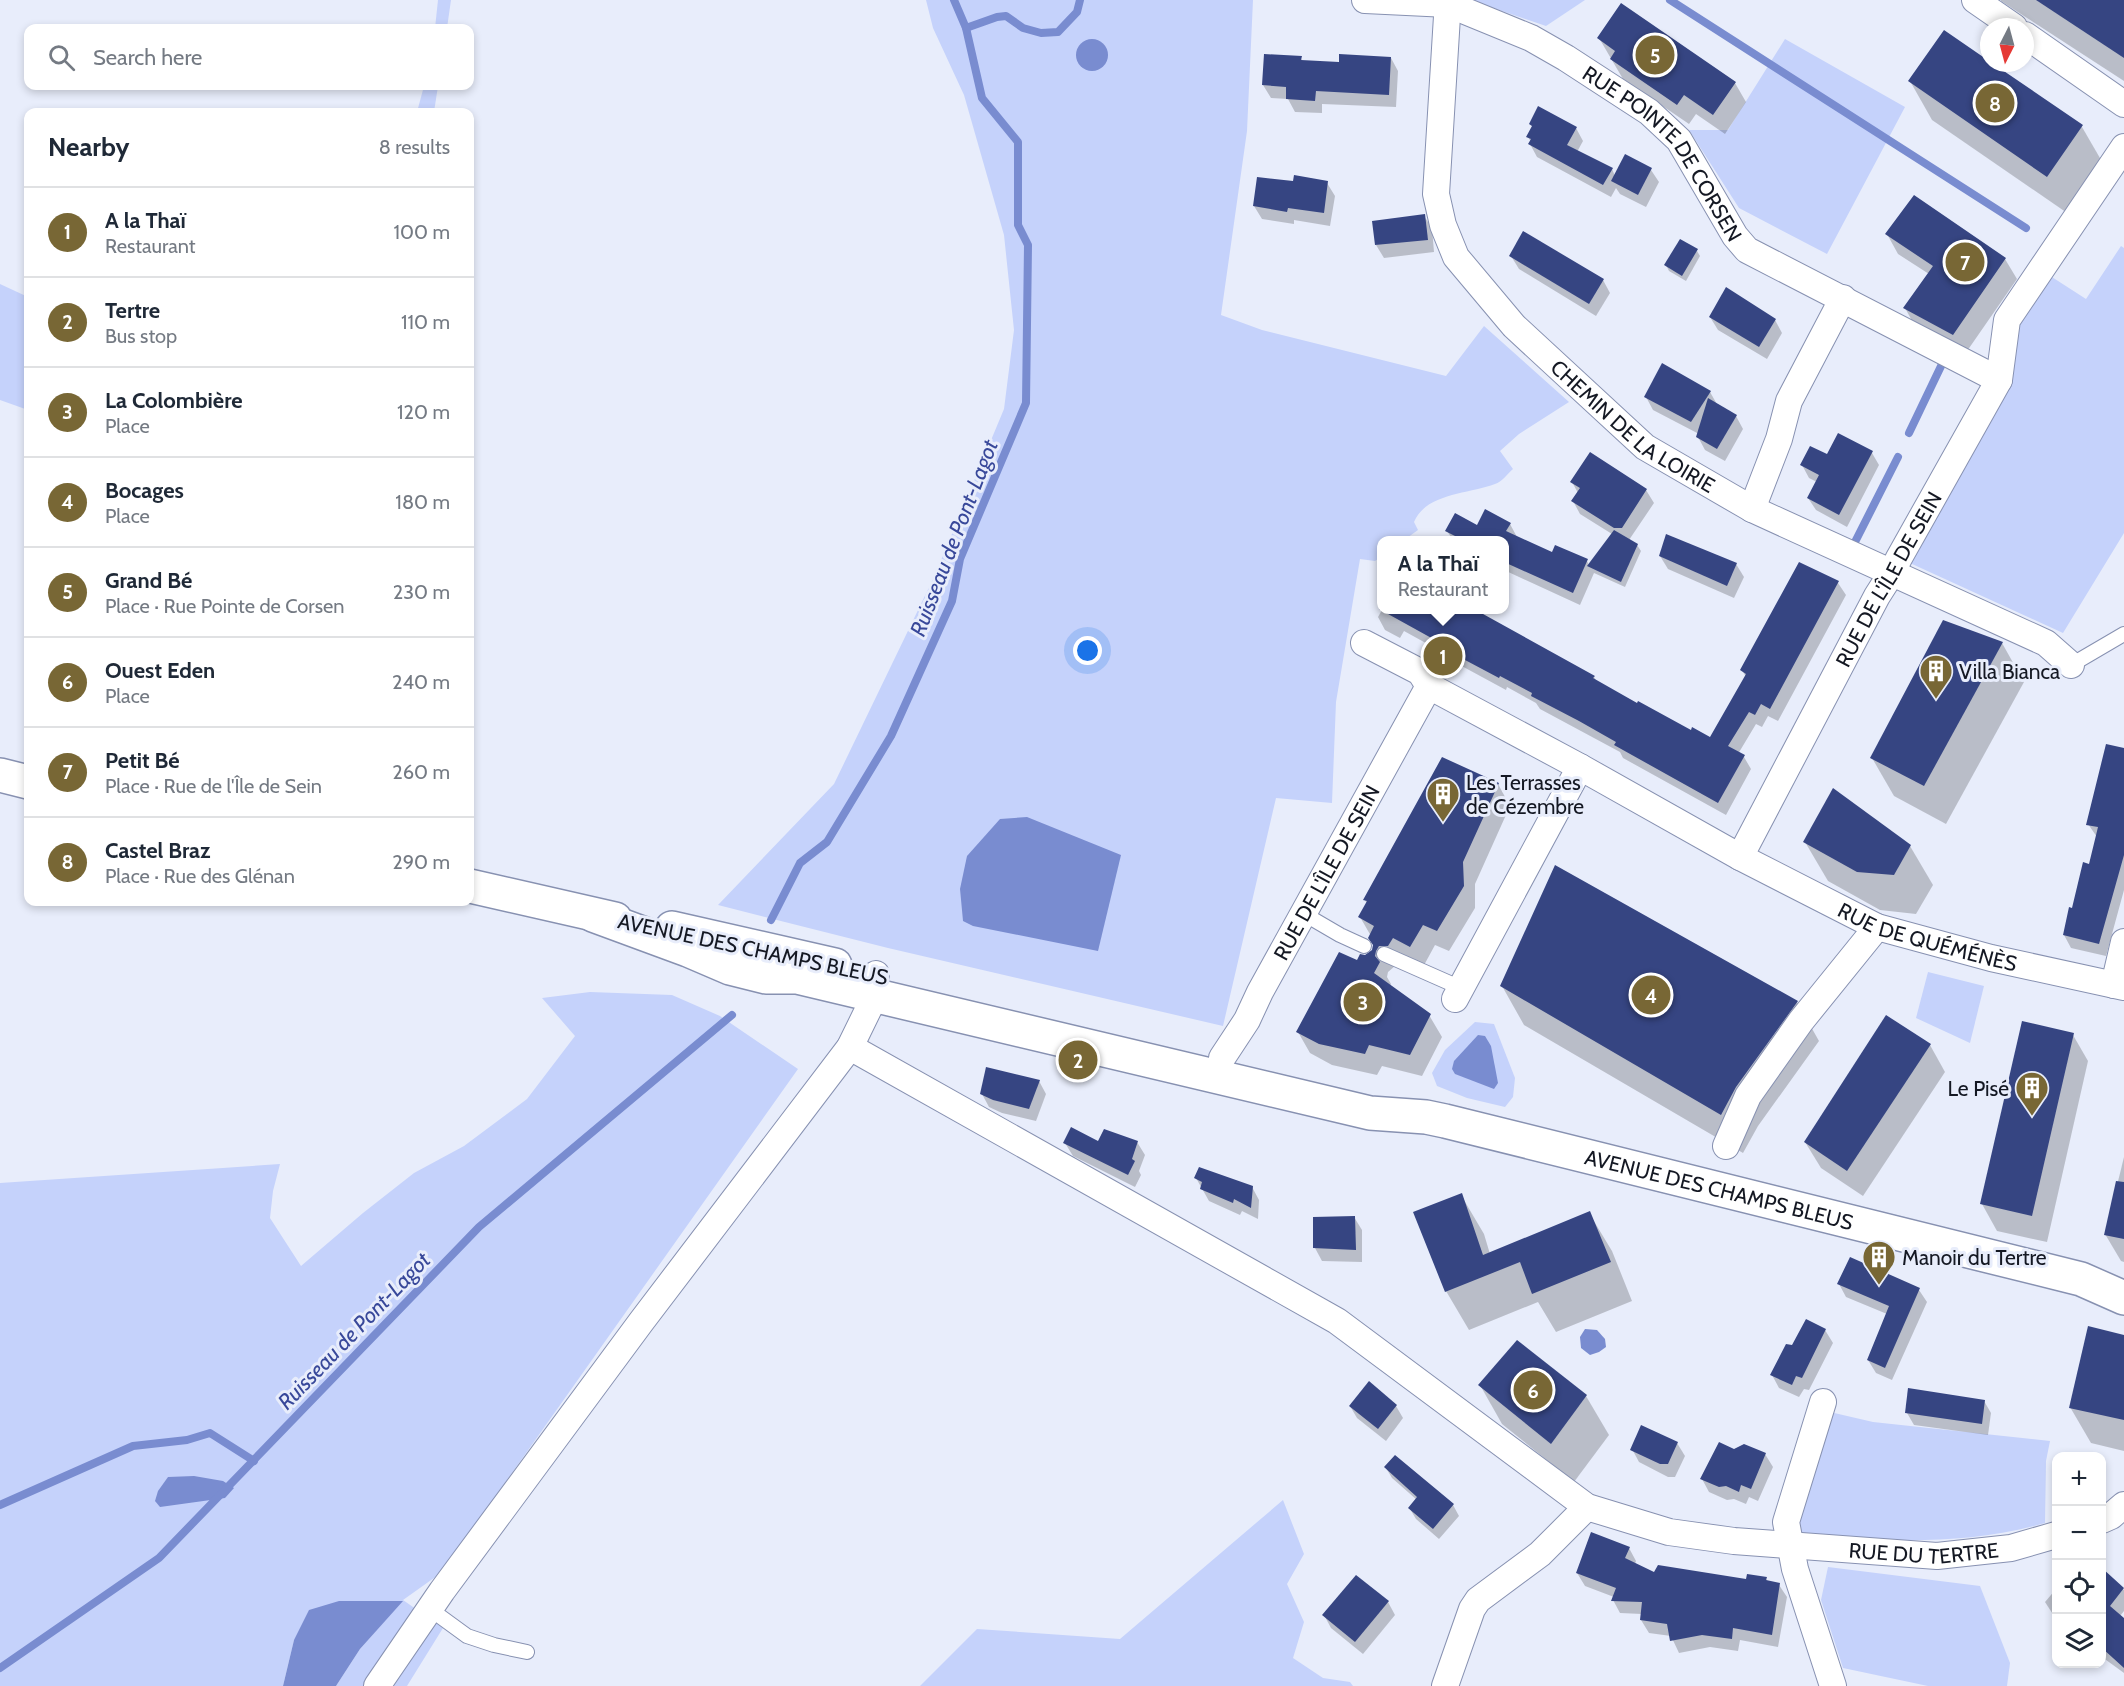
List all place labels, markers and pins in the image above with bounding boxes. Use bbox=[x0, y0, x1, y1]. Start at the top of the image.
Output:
pin: 5 bbox=[1636, 32, 1674, 78]
pin: 8 bbox=[1976, 80, 2014, 126]
pin: 7 bbox=[1946, 240, 1984, 284]
pin: 1 bbox=[1424, 634, 1462, 678]
building icon: Villa Bianca bbox=[1918, 653, 1954, 700]
place label: Villa Bianca bbox=[1959, 659, 2060, 684]
place label: Les Terrasses de Cézembre bbox=[1466, 770, 1584, 819]
building icon: Les Terrasses de Cézembre bbox=[1425, 776, 1461, 823]
pin: 4 bbox=[1632, 972, 1670, 1018]
pin: 3 bbox=[1344, 980, 1382, 1024]
pin: 2 bbox=[1058, 1038, 1098, 1082]
building icon: Le Pisé bbox=[2014, 1070, 2050, 1117]
place label: Le Pisé bbox=[1947, 1076, 2009, 1101]
building icon: Manoir du Tertre bbox=[1861, 1239, 1897, 1286]
place label: Manoir du Tertre bbox=[1902, 1245, 2047, 1270]
pin: 6 bbox=[1514, 1368, 1552, 1412]

